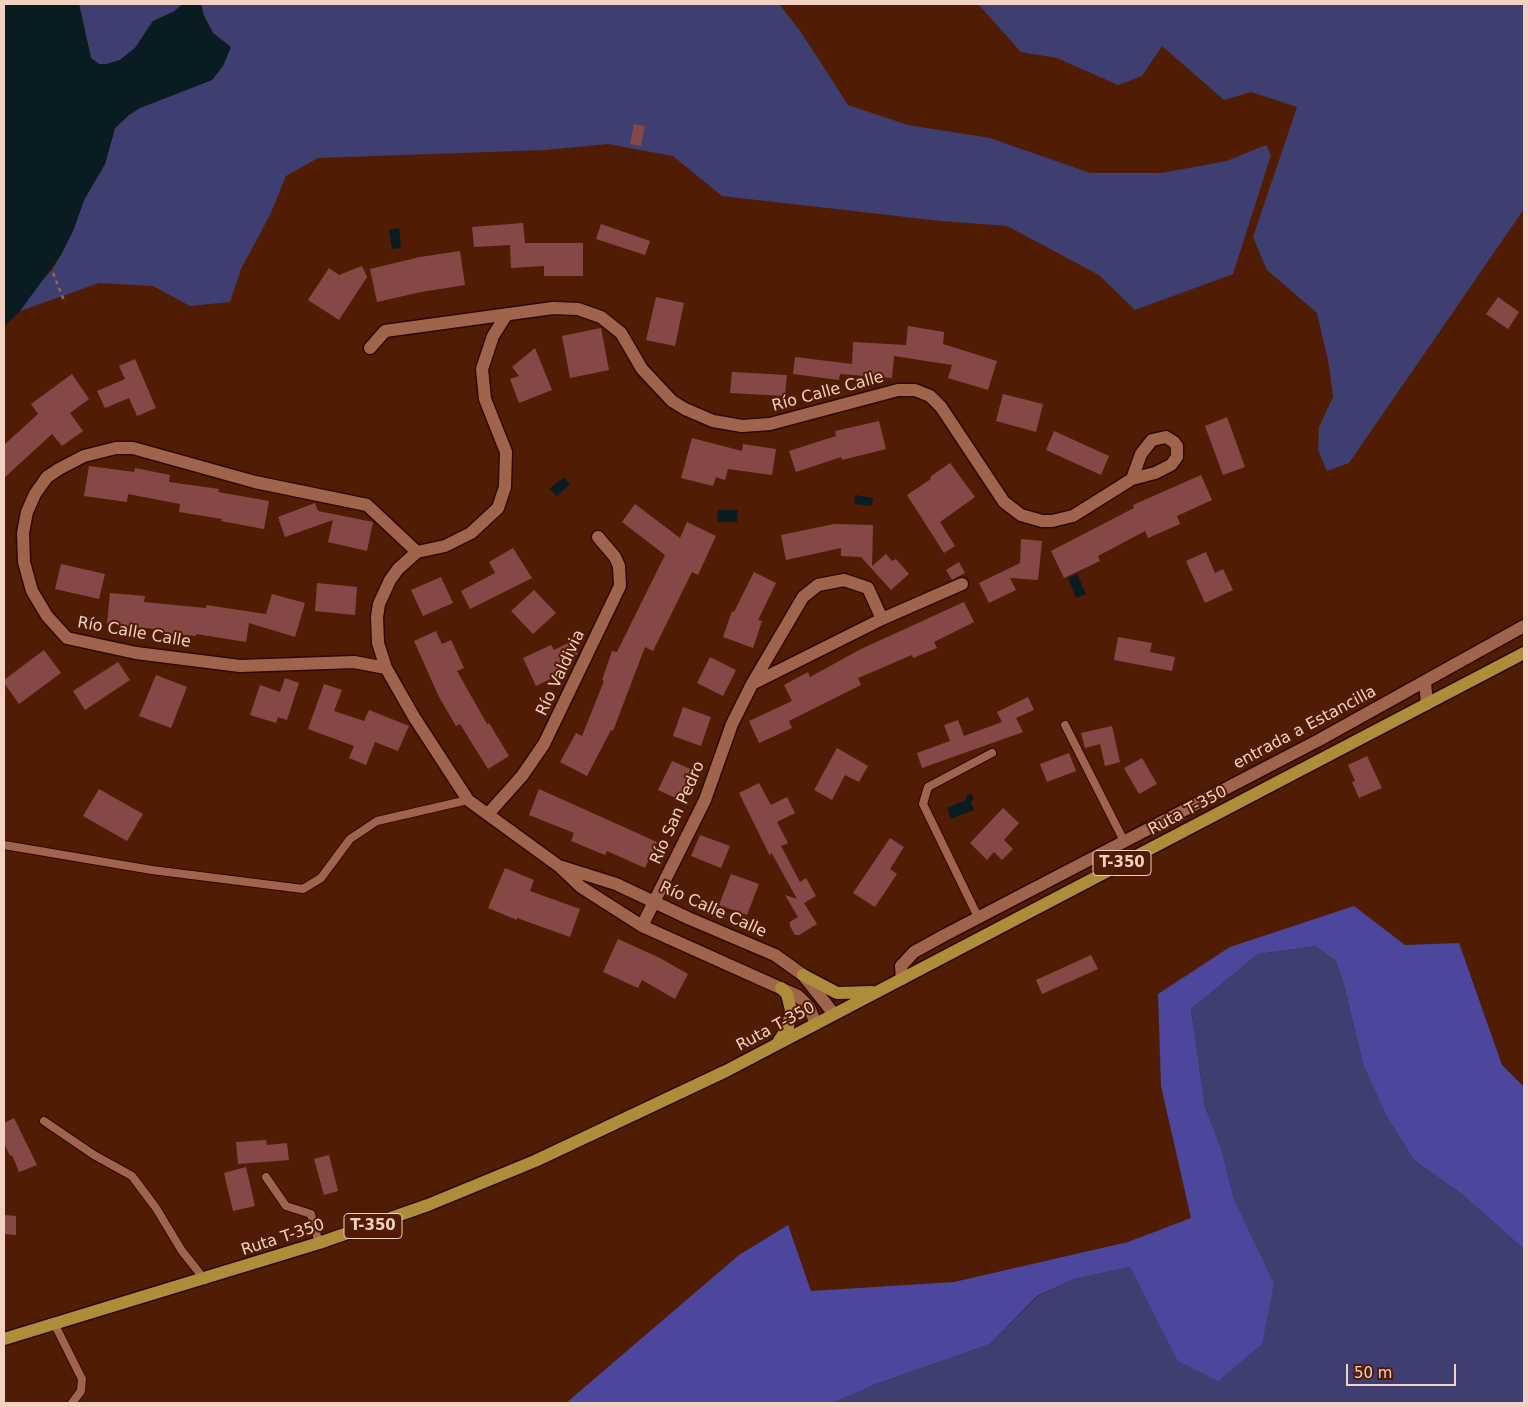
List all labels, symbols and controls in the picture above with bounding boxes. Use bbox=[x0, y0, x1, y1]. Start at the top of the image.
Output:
street label: Río Calle Calle bbox=[770, 368, 886, 416]
street label: Río Calle Calle bbox=[76, 614, 192, 652]
street label: Río Valdivia bbox=[533, 627, 589, 719]
street label: entrada a Estancilla bbox=[1230, 682, 1380, 774]
street label: Río San Pedro bbox=[647, 759, 709, 867]
street label: Ruta T-350 bbox=[1145, 782, 1231, 840]
road number: T-350 bbox=[1093, 850, 1151, 876]
street label: Río Calle Calle bbox=[657, 878, 769, 942]
street label: Ruta T-350 bbox=[733, 998, 819, 1056]
road number: T-350 bbox=[344, 1214, 402, 1238]
street label: Ruta T-350 bbox=[239, 1216, 327, 1260]
scale bar bbox=[1348, 1354, 1458, 1386]
text: 50 m bbox=[1354, 1364, 1392, 1382]

